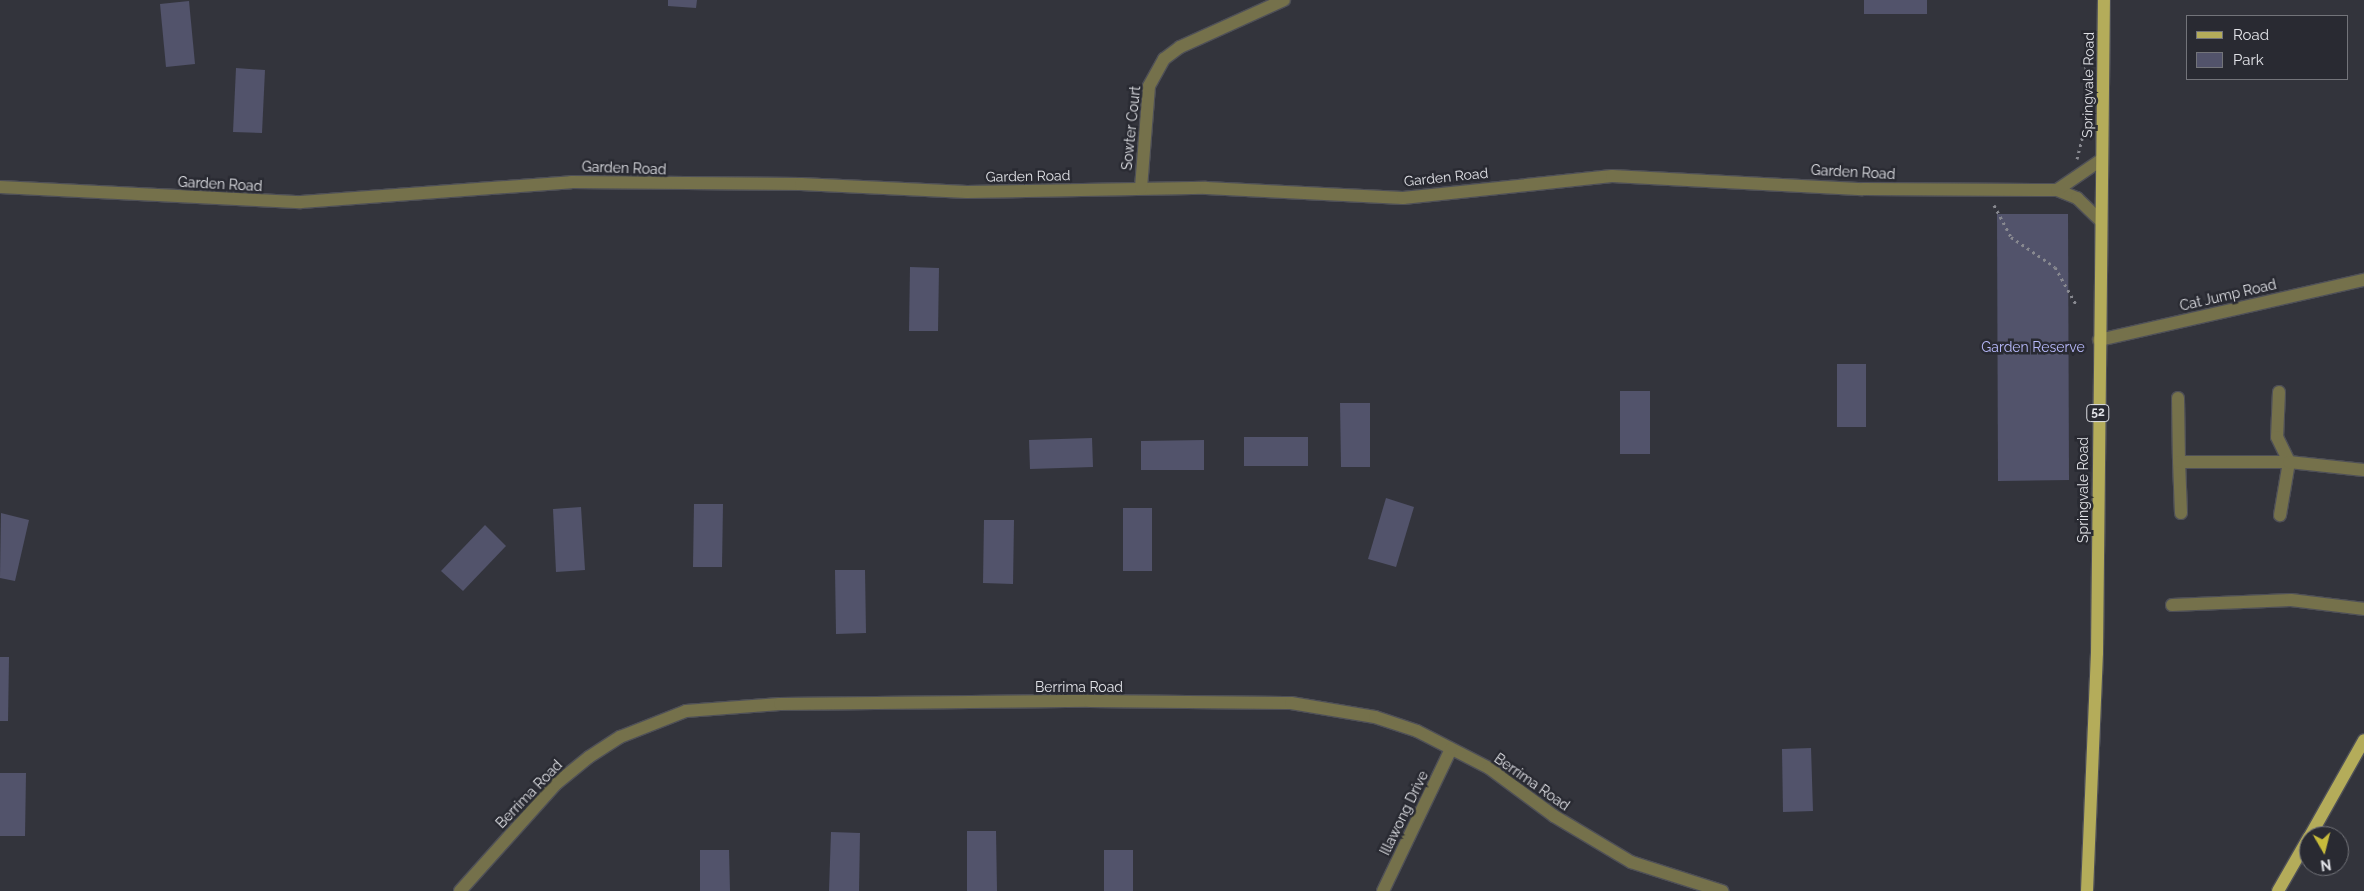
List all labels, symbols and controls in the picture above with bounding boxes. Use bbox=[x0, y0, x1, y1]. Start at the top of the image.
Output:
legend bbox=[2186, 15, 2349, 80]
text: Road bbox=[2233, 26, 2269, 44]
street label: Springvale Road bbox=[2079, 32, 2097, 138]
text: Park bbox=[2233, 51, 2264, 69]
street label: Sowter Court bbox=[1118, 85, 1144, 171]
street label: Garden Road bbox=[581, 158, 667, 178]
street label: Garden Road bbox=[1810, 161, 1896, 183]
street label: Garden Road bbox=[1403, 164, 1489, 190]
street label: Garden Road bbox=[986, 167, 1070, 185]
street label: Garden Road bbox=[177, 173, 263, 195]
street label: Cat Jump Road bbox=[2178, 276, 2278, 314]
park label: Garden Reserve bbox=[1981, 339, 2085, 355]
road number: 52 bbox=[2086, 403, 2110, 422]
street label: Springvale Road bbox=[2075, 437, 2091, 543]
street label: Berrima Road bbox=[1035, 679, 1123, 695]
street label: Berrima Road bbox=[1491, 750, 1573, 814]
street label: Berrima Road bbox=[492, 756, 566, 832]
street label: Illawong Drive bbox=[1376, 768, 1432, 858]
north arrow bbox=[2299, 826, 2349, 876]
text: N bbox=[2320, 856, 2332, 874]

